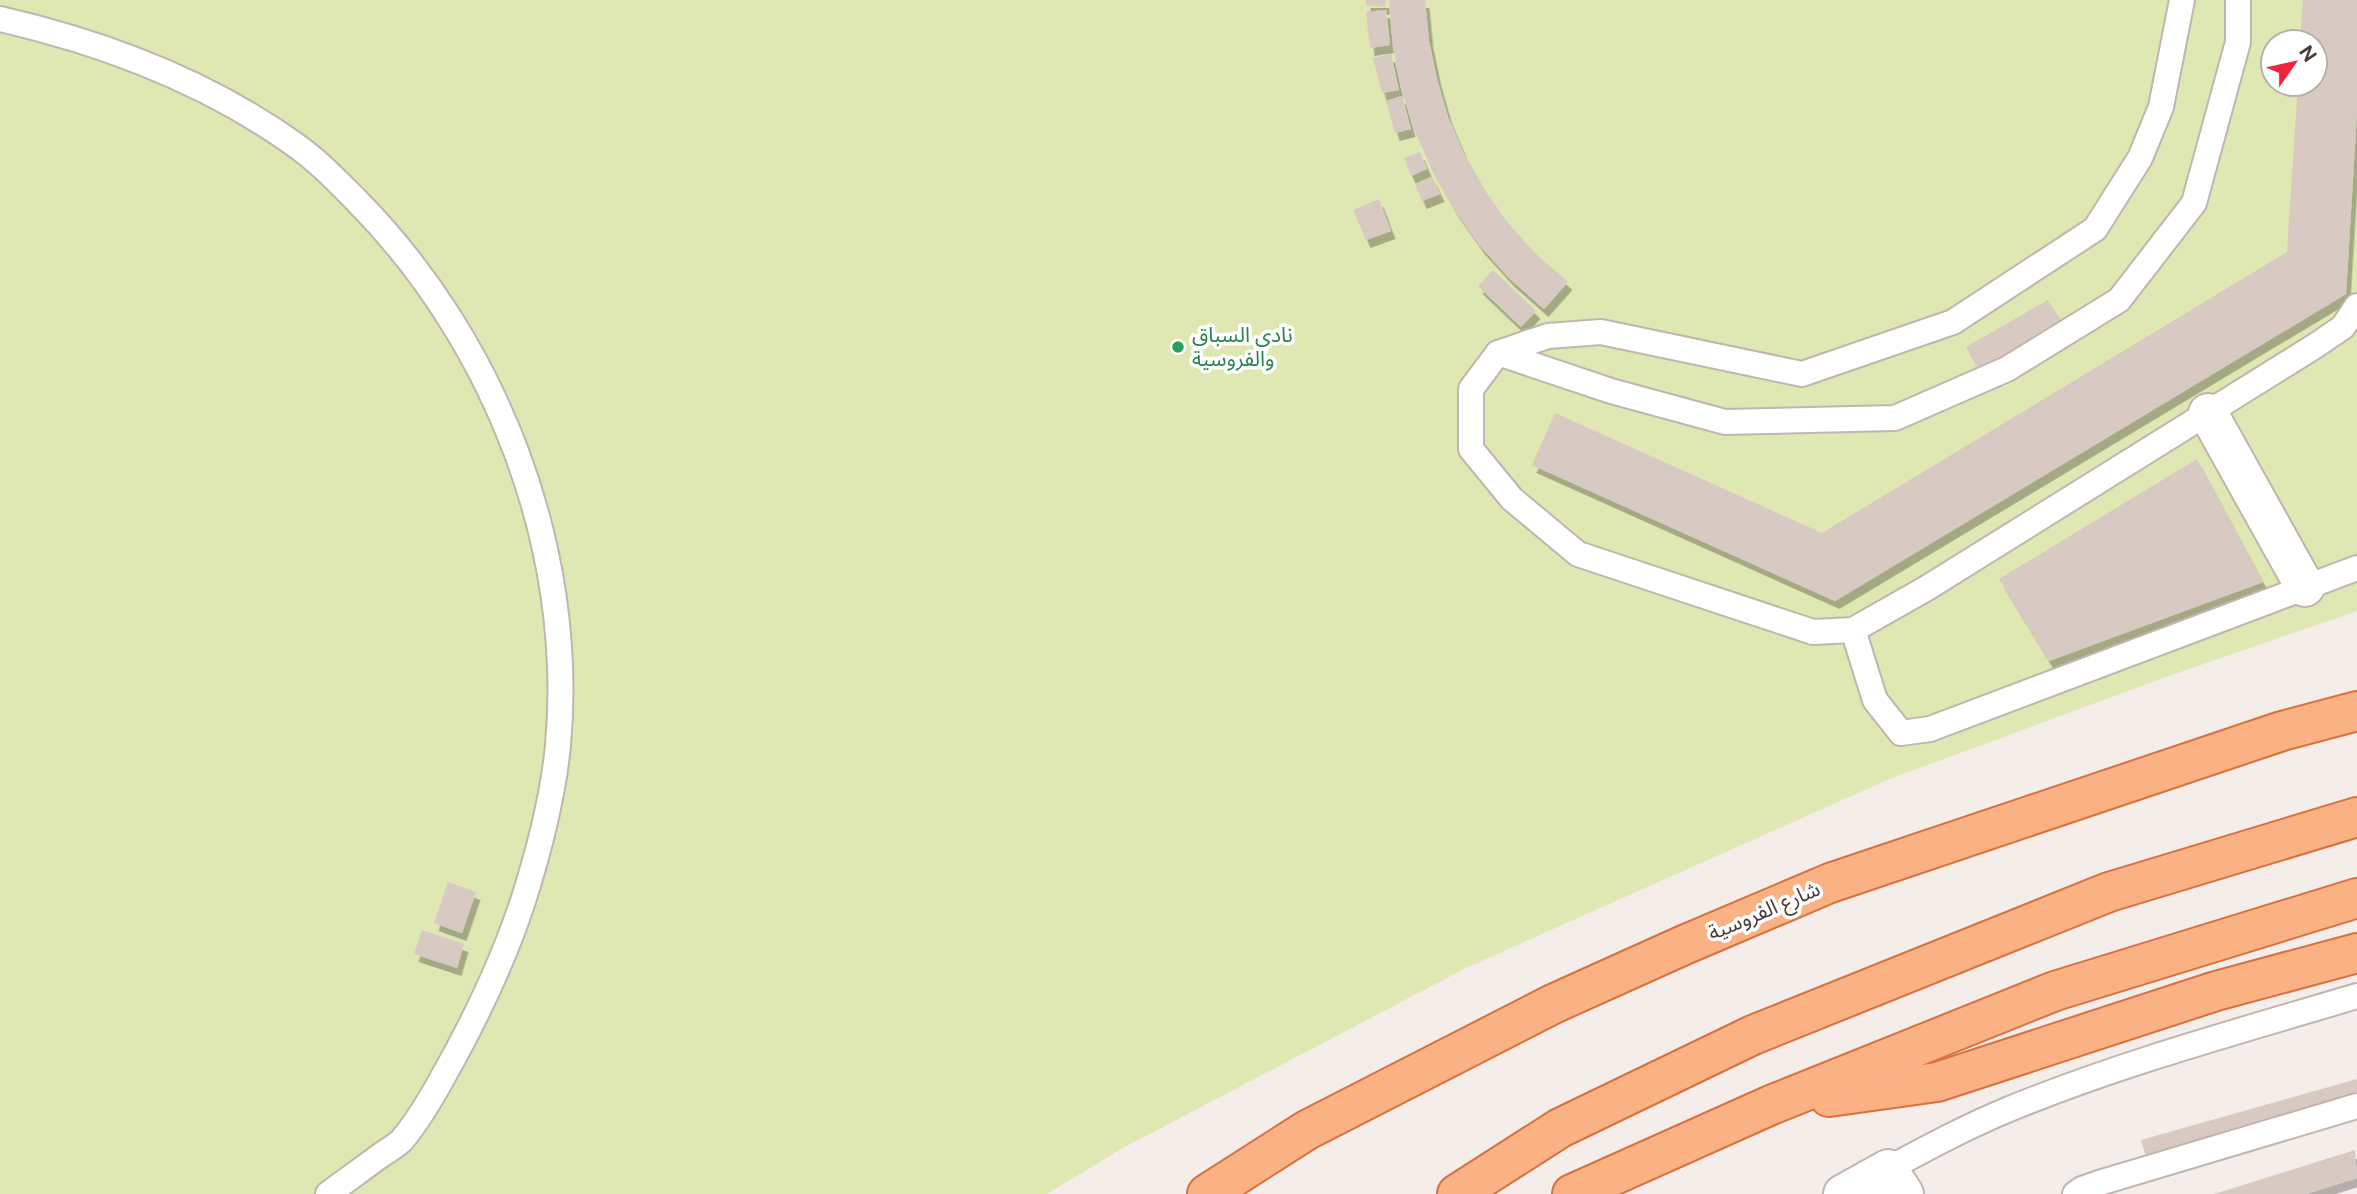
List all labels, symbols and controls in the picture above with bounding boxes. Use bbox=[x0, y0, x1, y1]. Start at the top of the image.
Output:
north arrow bbox=[2259, 28, 2329, 98]
text: N bbox=[2295, 41, 2321, 66]
place label: نادي السباق والفروسية bbox=[1192, 322, 1293, 371]
marker: نادي السباق والفروسية bbox=[1170, 339, 1186, 355]
street label: شارع الفروسية bbox=[1704, 876, 1825, 948]

